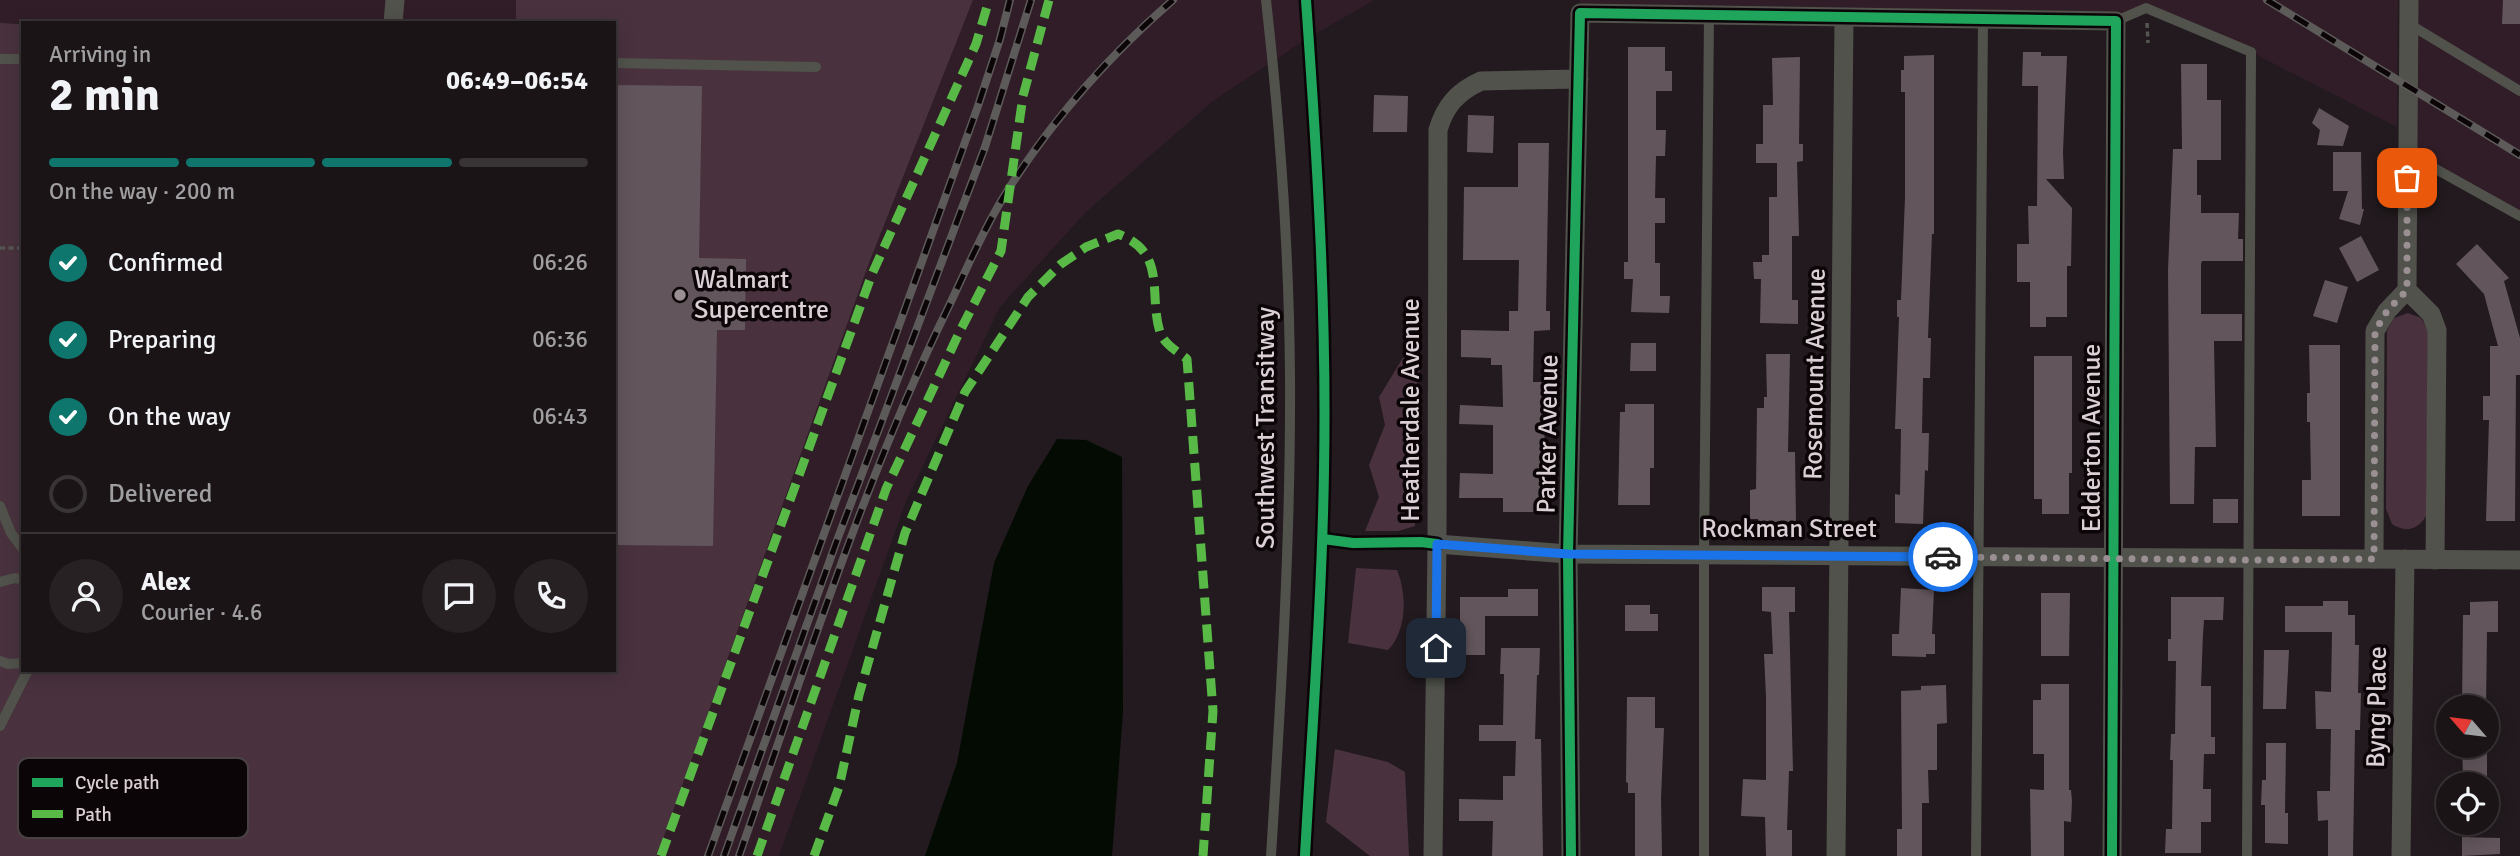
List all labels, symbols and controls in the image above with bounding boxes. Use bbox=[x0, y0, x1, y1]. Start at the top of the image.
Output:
text: Arriving in bbox=[49, 40, 151, 69]
text: 06:49–06:54 bbox=[446, 65, 588, 97]
text: 2 min bbox=[49, 67, 160, 123]
pin bbox=[2377, 148, 2437, 208]
icon: bag bbox=[2388, 159, 2426, 197]
text: On the way · 200 m bbox=[49, 177, 235, 206]
icon: check bbox=[49, 244, 87, 282]
text: Confirmed bbox=[108, 247, 223, 279]
text: 06:26 bbox=[532, 248, 588, 277]
place label: Walmart Supercentre bbox=[694, 264, 829, 326]
street label: Rosemount Avenue bbox=[1797, 268, 1833, 480]
marker: Walmart Supercentre bbox=[672, 287, 688, 303]
street label: Heatherdale Avenue bbox=[1395, 298, 1427, 522]
street label: Southwest Transitway bbox=[1250, 307, 1282, 549]
icon: check bbox=[49, 321, 87, 359]
text: Preparing bbox=[108, 324, 216, 356]
text: 06:36 bbox=[532, 325, 588, 354]
street label: Edderton Avenue bbox=[2076, 344, 2108, 532]
street label: Parker Avenue bbox=[1531, 354, 1565, 514]
icon: check bbox=[49, 398, 87, 436]
text: On the way bbox=[108, 401, 231, 433]
text: 06:43 bbox=[532, 402, 588, 431]
text: Delivered bbox=[108, 478, 213, 510]
street label: Rockman Street bbox=[1701, 513, 1877, 545]
courier bbox=[1908, 522, 1978, 592]
icon: car bbox=[1924, 538, 1962, 576]
button: person bbox=[49, 559, 123, 633]
button: chat bbox=[422, 559, 496, 633]
button: phone bbox=[514, 559, 588, 633]
text: Alex bbox=[141, 566, 191, 598]
text: Courier · 4.6 bbox=[141, 598, 262, 627]
pin bbox=[1406, 618, 1466, 678]
icon: home bbox=[1417, 629, 1455, 667]
street label: Byng Place bbox=[2360, 646, 2394, 768]
north arrow bbox=[2436, 695, 2499, 758]
map controls bbox=[2436, 695, 2499, 835]
legend bbox=[18, 758, 248, 838]
text: Cycle path bbox=[75, 771, 160, 795]
button: locate bbox=[2436, 772, 2499, 835]
text: Path bbox=[75, 803, 112, 827]

